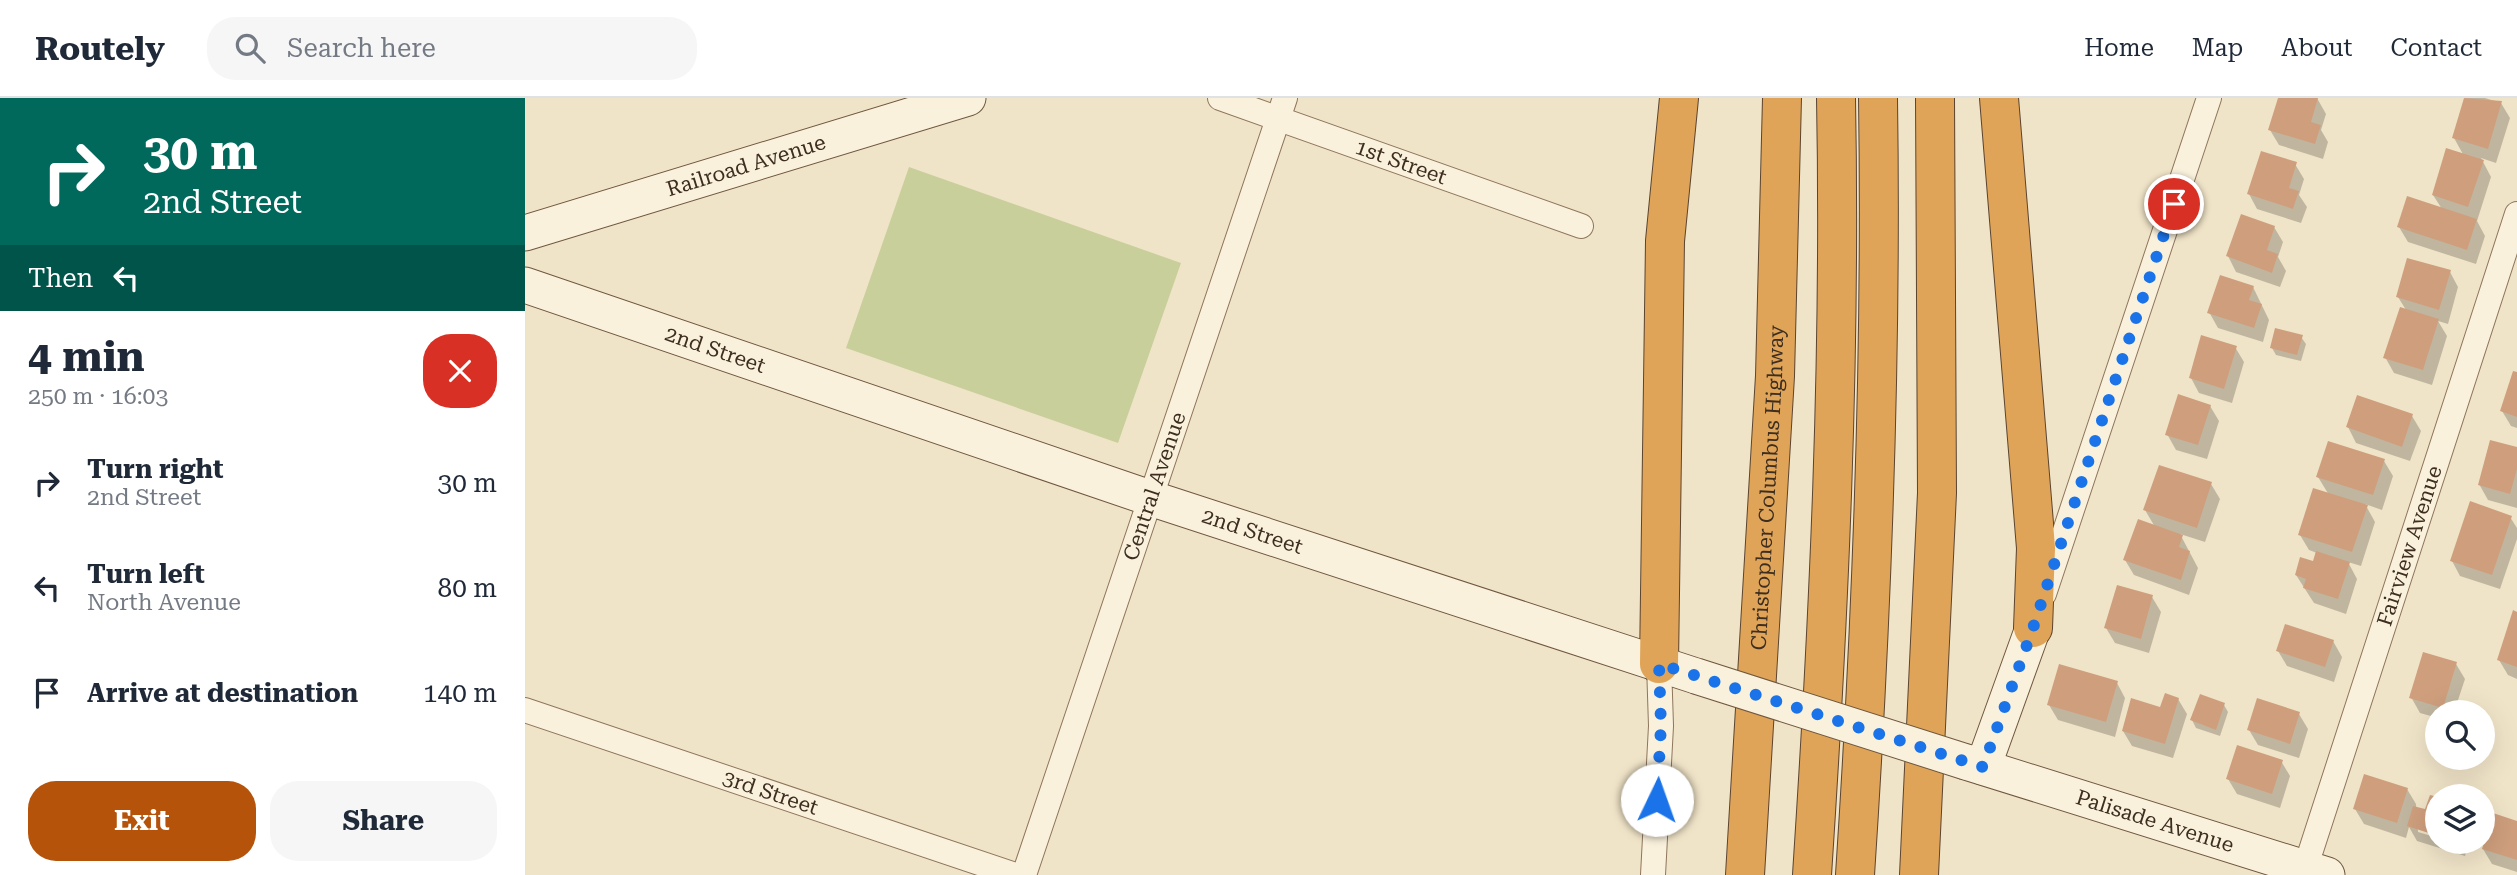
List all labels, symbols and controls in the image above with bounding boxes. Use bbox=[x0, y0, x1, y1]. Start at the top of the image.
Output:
search box bbox=[207, 17, 697, 80]
text: Routely bbox=[35, 29, 165, 68]
icon: search bbox=[231, 29, 269, 67]
text: Search here bbox=[287, 33, 436, 63]
text: Home bbox=[2084, 34, 2154, 62]
text: Map bbox=[2192, 34, 2243, 62]
text: About bbox=[2281, 34, 2352, 62]
text: Contact bbox=[2390, 34, 2482, 62]
text: 30 m bbox=[143, 124, 258, 181]
icon: right bbox=[28, 126, 119, 217]
street label: Railroad Avenue bbox=[663, 130, 829, 201]
street label: 1st Street bbox=[1352, 135, 1450, 189]
pin bbox=[2144, 174, 2204, 234]
text: 2nd Street bbox=[143, 183, 302, 221]
icon: arrive bbox=[2155, 185, 2193, 223]
icon: left bbox=[107, 259, 145, 297]
text: Then bbox=[28, 263, 93, 293]
street label: 2nd Street bbox=[662, 322, 769, 378]
street label: Christopher Columbus Highway bbox=[1747, 324, 1788, 651]
text: 4 min bbox=[28, 332, 145, 381]
button: close bbox=[423, 334, 497, 408]
text: 250 m · 16:03 bbox=[28, 383, 168, 410]
street label: Central Avenue bbox=[1118, 409, 1191, 564]
text: Turn right bbox=[87, 454, 223, 484]
street label: Fairview Avenue bbox=[2372, 463, 2447, 629]
icon: right bbox=[28, 464, 66, 502]
text: 30 m bbox=[438, 468, 497, 498]
text: 2nd Street bbox=[87, 484, 201, 511]
street label: 2nd Street bbox=[1199, 504, 1306, 559]
text: Turn left bbox=[87, 559, 205, 589]
icon: left bbox=[28, 569, 66, 607]
text: 80 m bbox=[438, 573, 497, 603]
text: North Avenue bbox=[87, 589, 241, 616]
icon: arrive bbox=[28, 674, 66, 712]
text: Arrive at destination bbox=[87, 678, 358, 708]
text: 140 m bbox=[423, 678, 497, 708]
map controls bbox=[2425, 700, 2495, 854]
button: search bbox=[2425, 700, 2495, 770]
position arrow bbox=[1620, 763, 1694, 837]
street label: 3rd Street bbox=[720, 765, 821, 820]
button: Exit bbox=[28, 781, 256, 861]
button: Share bbox=[270, 781, 497, 861]
button: layers bbox=[2425, 784, 2495, 854]
street label: Palisade Avenue bbox=[2073, 785, 2237, 857]

